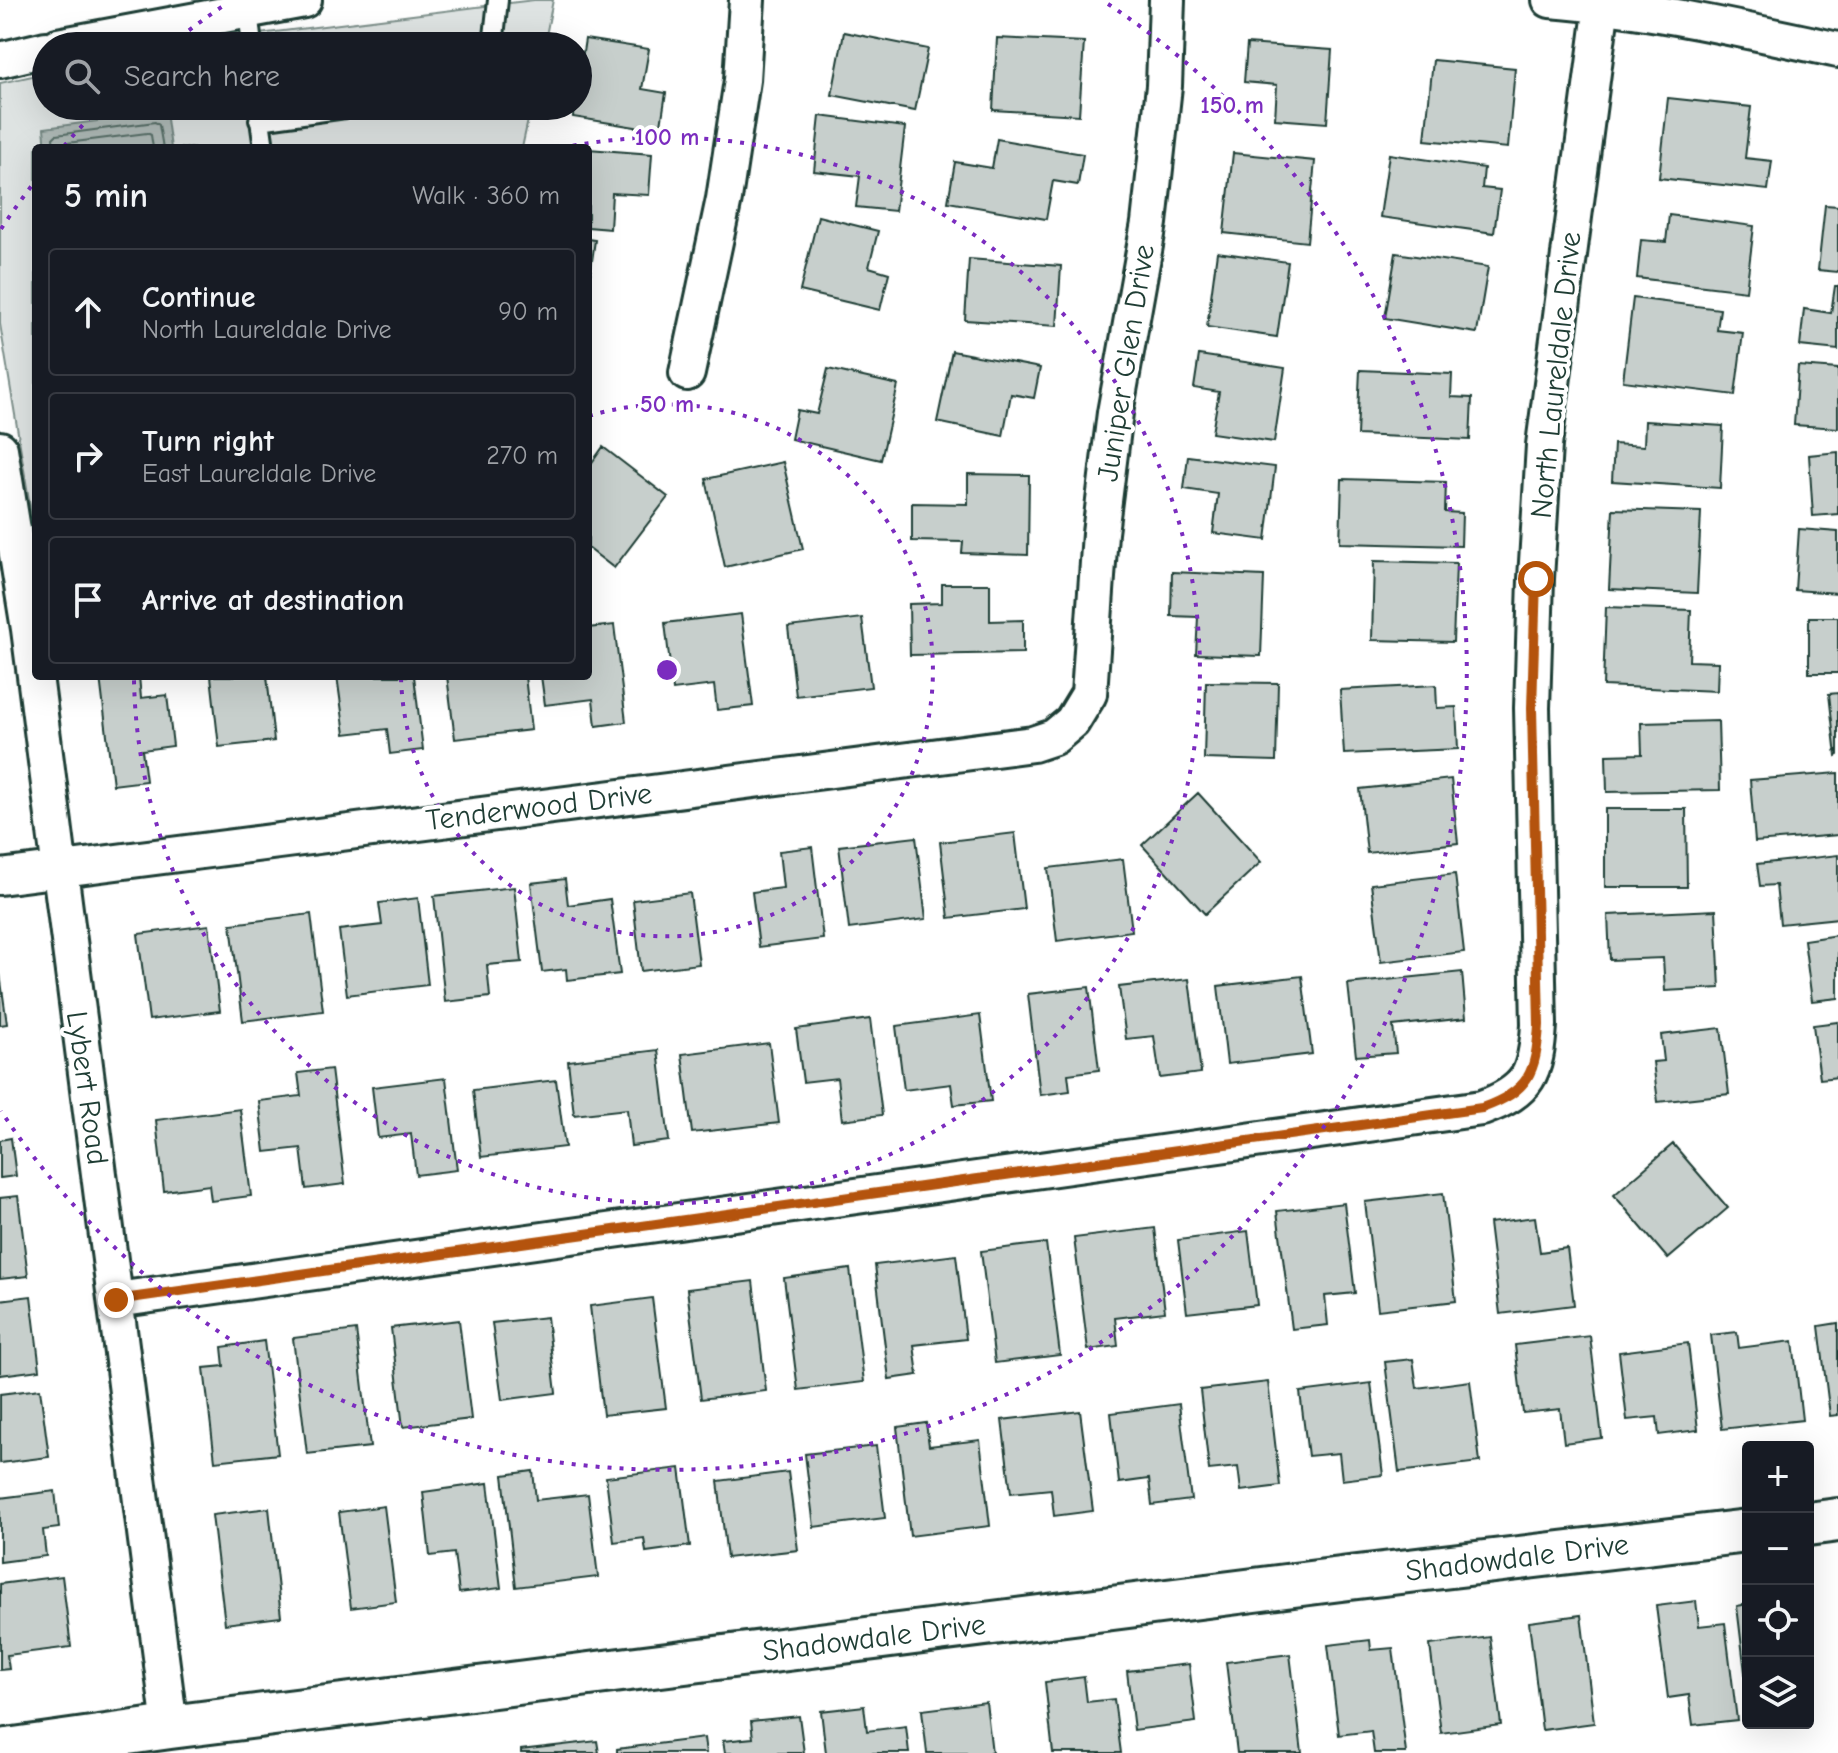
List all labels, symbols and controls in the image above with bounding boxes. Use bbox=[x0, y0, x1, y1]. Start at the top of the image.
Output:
search box bbox=[32, 32, 592, 120]
icon: search bbox=[60, 54, 104, 98]
text: Search here bbox=[124, 59, 280, 94]
text: 150 m bbox=[1200, 91, 1264, 119]
text: 100 m bbox=[635, 123, 699, 151]
text: 5 min bbox=[64, 176, 148, 216]
text: Walk · 360 m bbox=[412, 181, 560, 211]
street label: North Laureldale Drive bbox=[1524, 230, 1588, 520]
street label: Juniper Glen Drive bbox=[1090, 242, 1162, 484]
text: Continue bbox=[142, 280, 256, 315]
icon: ahead bbox=[66, 290, 110, 334]
text: 90 m bbox=[498, 297, 558, 327]
text: North Laureldale Drive bbox=[142, 315, 392, 345]
text: 50 m bbox=[640, 390, 694, 418]
text: Turn right bbox=[142, 424, 274, 459]
icon: right bbox=[66, 434, 110, 478]
text: 270 m bbox=[486, 441, 558, 471]
text: East Laureldale Drive bbox=[142, 459, 376, 489]
route start bbox=[1518, 561, 1554, 597]
icon: arrive bbox=[66, 578, 110, 622]
text: Arrive at destination bbox=[142, 583, 404, 618]
centre of rings bbox=[653, 656, 681, 684]
street label: Tenderwood Drive bbox=[424, 776, 654, 838]
street label: Lybert Road bbox=[59, 1009, 115, 1167]
route end bbox=[98, 1282, 134, 1318]
map controls bbox=[1742, 1441, 1814, 1729]
button: + bbox=[1742, 1441, 1814, 1513]
button: − bbox=[1742, 1513, 1814, 1585]
street label: Shadowdale Drive bbox=[1403, 1527, 1631, 1589]
button: locate bbox=[1742, 1585, 1814, 1657]
street label: Shadowdale Drive bbox=[760, 1607, 988, 1669]
button: layers bbox=[1742, 1657, 1814, 1729]

